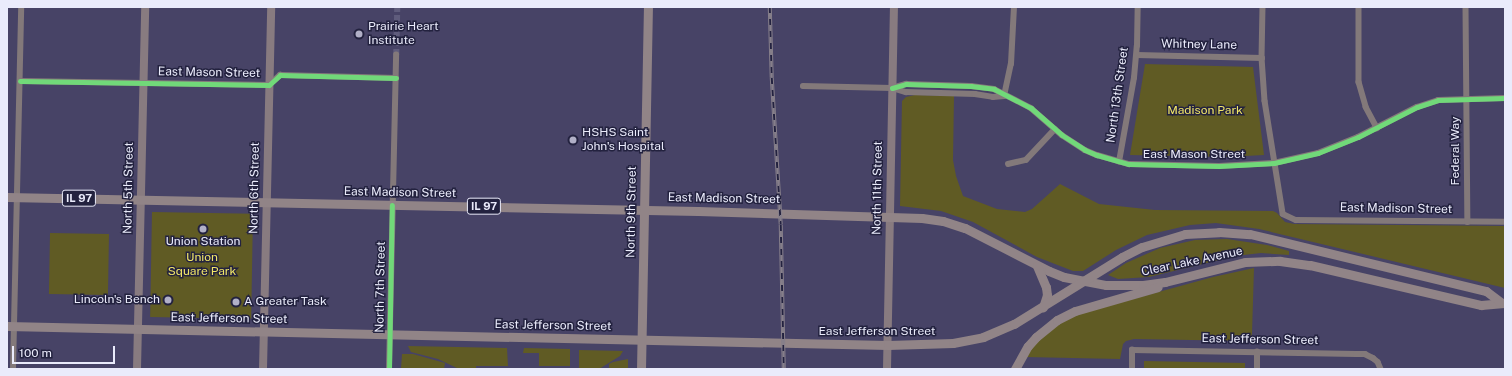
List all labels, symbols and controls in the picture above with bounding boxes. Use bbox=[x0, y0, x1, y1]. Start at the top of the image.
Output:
place label: Prairie Heart Institute bbox=[368, 20, 439, 48]
marker: Prairie Heart Institute bbox=[353, 28, 365, 40]
street label: Whitney Lane bbox=[1161, 37, 1237, 53]
street label: North 13th Street bbox=[1104, 46, 1132, 144]
street label: East Mason Street bbox=[158, 65, 260, 81]
park label: Madison Park bbox=[1167, 104, 1243, 118]
street label: Federal Way bbox=[1449, 116, 1463, 186]
place label: HSHS Saint John's Hospital bbox=[582, 126, 665, 154]
marker: HSHS Saint John's Hospital bbox=[567, 134, 579, 146]
street label: North 11th Street bbox=[870, 141, 886, 235]
street label: North 5th Street bbox=[121, 142, 137, 234]
street label: North 6th Street bbox=[247, 142, 263, 234]
street label: East Mason Street bbox=[1143, 148, 1245, 162]
street label: North 9th Street bbox=[624, 166, 640, 258]
street label: East Madison Street bbox=[344, 185, 456, 201]
road number: IL 97 bbox=[61, 189, 97, 207]
street label: East Madison Street bbox=[668, 191, 780, 207]
road number: IL 97 bbox=[466, 197, 502, 215]
street label: East Madison Street bbox=[1340, 201, 1452, 217]
marker: Union Station bbox=[198, 224, 208, 234]
place label: Union Station bbox=[165, 235, 241, 249]
street label: North 7th Street bbox=[373, 241, 389, 333]
street label: Clear Lake Avenue bbox=[1140, 244, 1244, 280]
park label: Union Square Park bbox=[168, 251, 236, 279]
place label: Lincoln's Bench bbox=[74, 293, 160, 307]
marker: Lincoln's Bench bbox=[163, 295, 173, 305]
place label: A Greater Task bbox=[244, 295, 327, 309]
marker: A Greater Task bbox=[231, 297, 241, 307]
street label: East Jefferson Street bbox=[170, 311, 288, 327]
street label: East Jefferson Street bbox=[494, 318, 612, 334]
street label: East Jefferson Street bbox=[818, 325, 936, 339]
street label: East Jefferson Street bbox=[1201, 332, 1319, 348]
scale bar bbox=[14, 338, 117, 364]
text: 100 m bbox=[19, 346, 52, 360]

